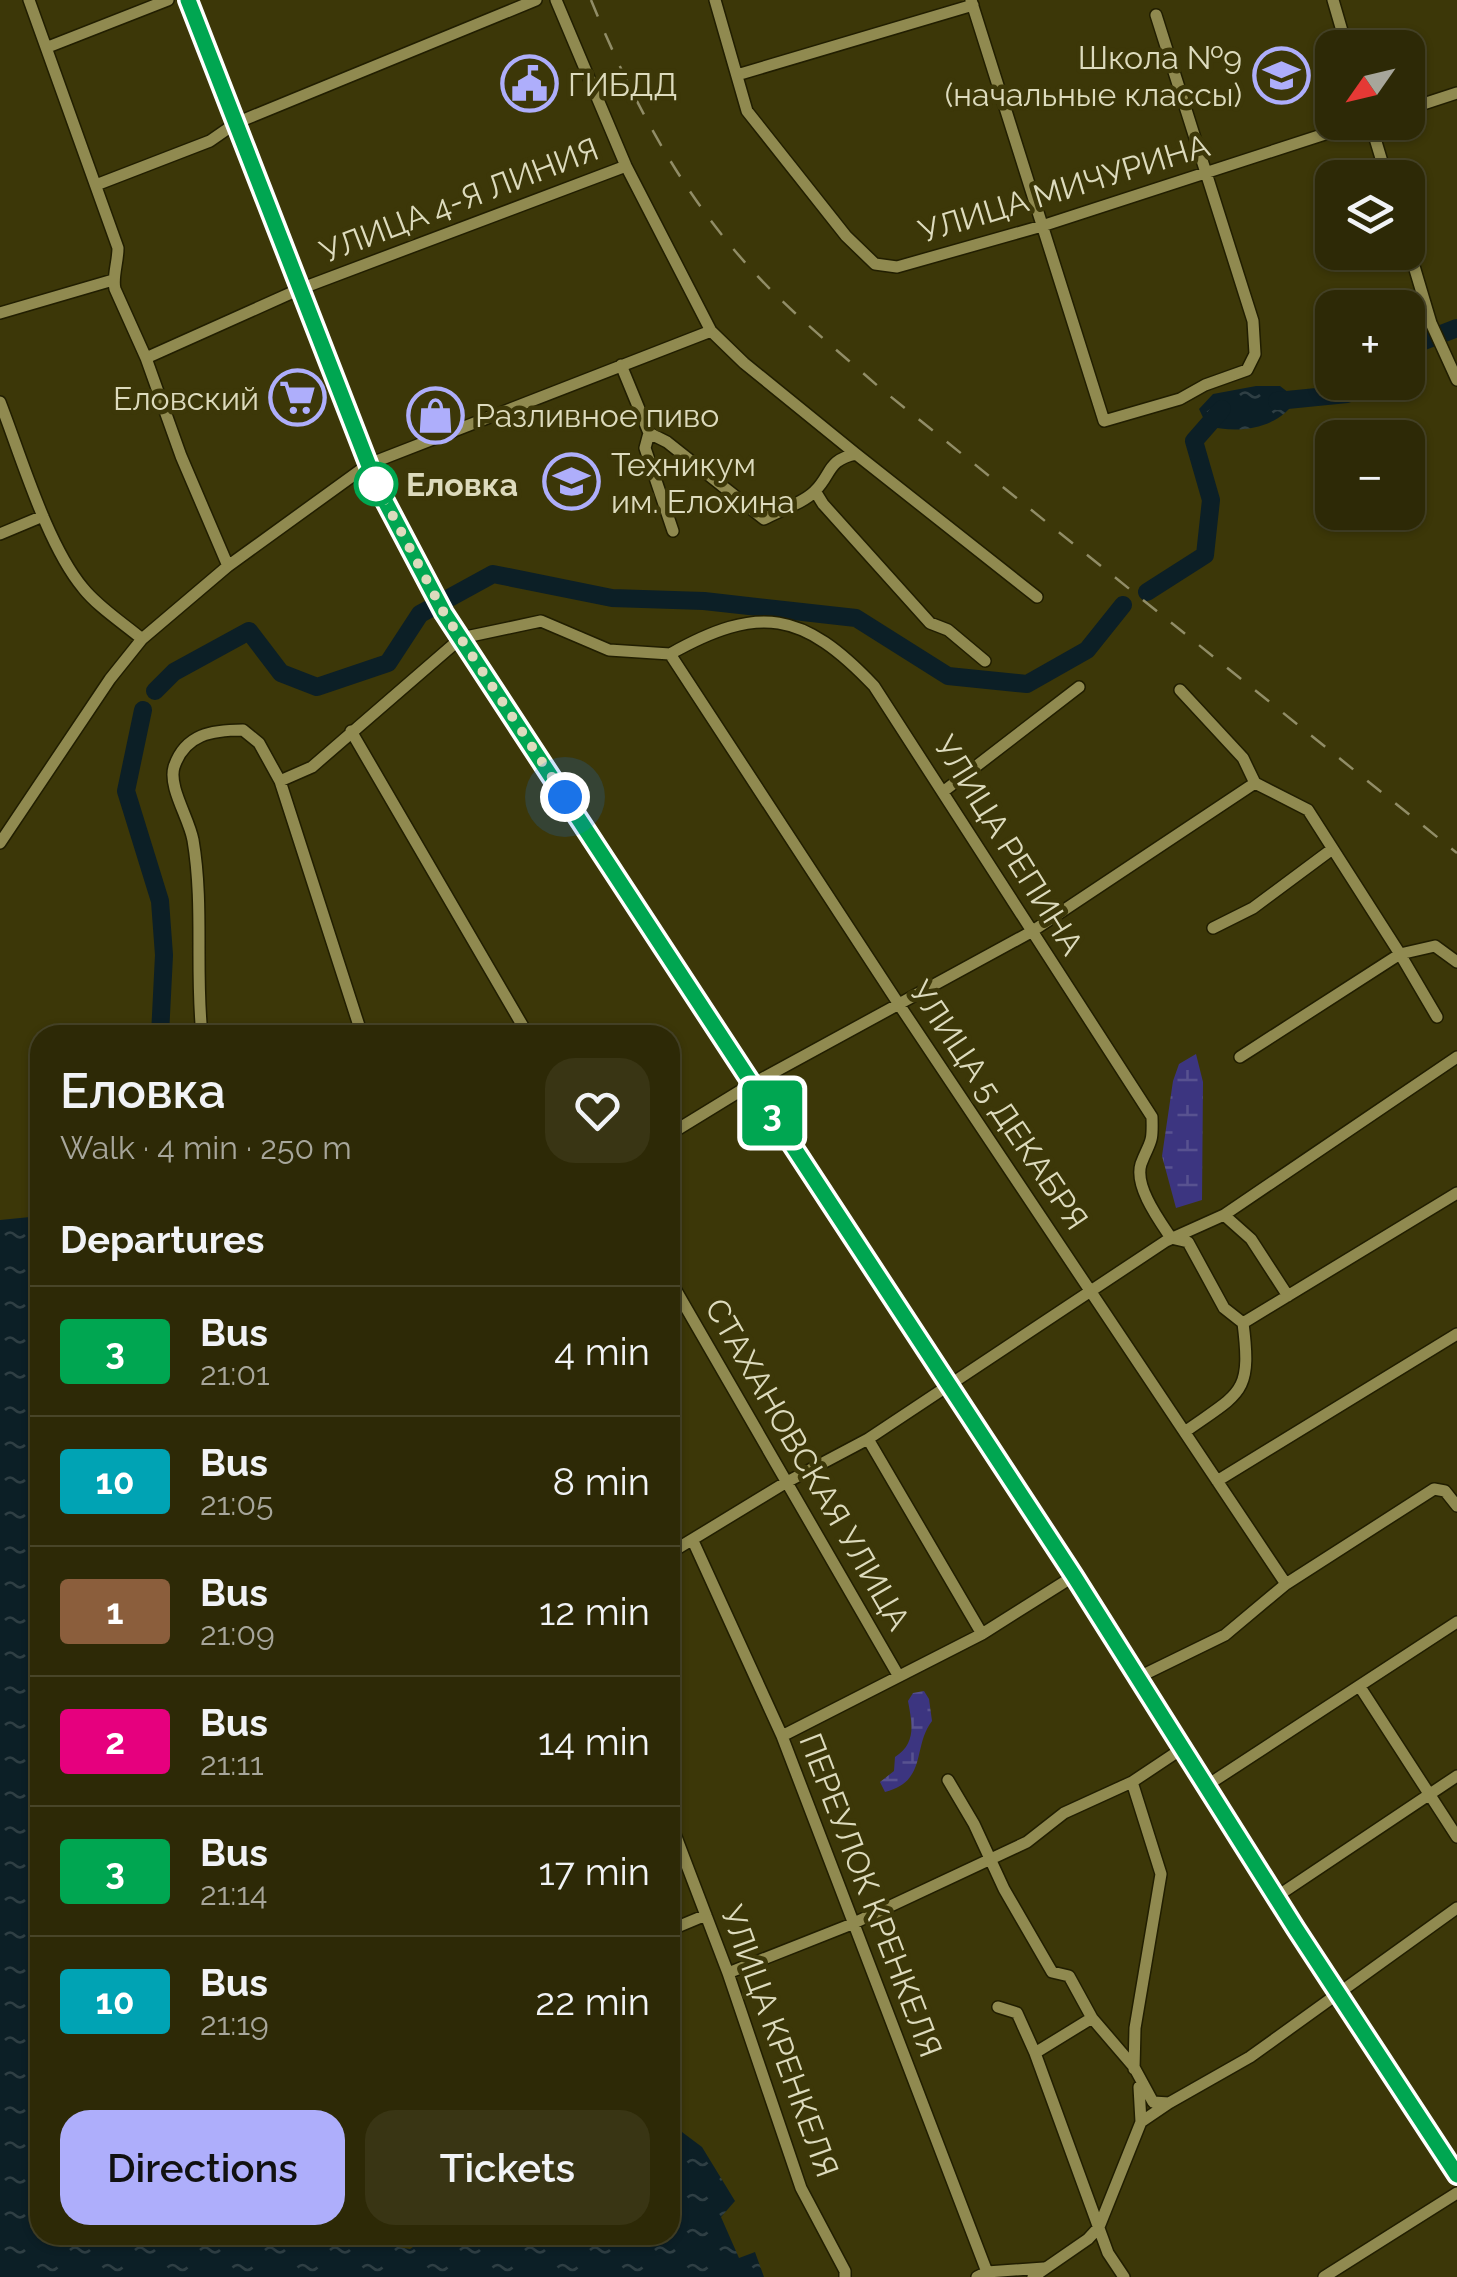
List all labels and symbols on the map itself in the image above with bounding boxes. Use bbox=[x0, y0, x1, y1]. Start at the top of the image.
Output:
north arrow bbox=[1315, 30, 1425, 140]
place label: Школа №9 (начальные классы) bbox=[945, 39, 1242, 113]
school or university icon: Школа №9 (начальные классы) bbox=[1251, 45, 1311, 105]
public building icon: ГИБДД bbox=[499, 54, 559, 114]
place label: ГИБДД bbox=[568, 66, 677, 103]
street label: УЛИЦА МИЧУРИНА bbox=[914, 126, 1214, 250]
street label: УЛИЦА 4-Я ЛИНИЯ bbox=[315, 130, 603, 270]
supermarket icon: Еловский bbox=[268, 368, 328, 428]
place label: Еловский bbox=[113, 380, 259, 417]
shop icon: Разливное пиво bbox=[406, 385, 466, 445]
place label: Разливное пиво bbox=[475, 397, 719, 434]
place label: Техникум им. Елохина bbox=[611, 446, 795, 520]
school or university icon: Техникум им. Елохина bbox=[542, 452, 602, 512]
marker: Еловка bbox=[355, 463, 397, 505]
place label: Еловка bbox=[406, 466, 518, 503]
street label: УЛИЦА РЕПИНА bbox=[927, 729, 1091, 962]
your location bbox=[540, 772, 590, 822]
street label: УЛИЦА 5 ДЕКАБРЯ bbox=[902, 974, 1096, 1236]
line badge: 3 bbox=[740, 1080, 804, 1146]
street label: СТАХАНОВСКАЯ УЛИЦА bbox=[698, 1292, 918, 1637]
street label: ПЕРЕУЛОК КРЕНКЕЛЯ bbox=[792, 1728, 950, 2062]
street label: УЛИЦА КРЕНКЕЛЯ bbox=[714, 1900, 846, 2182]

